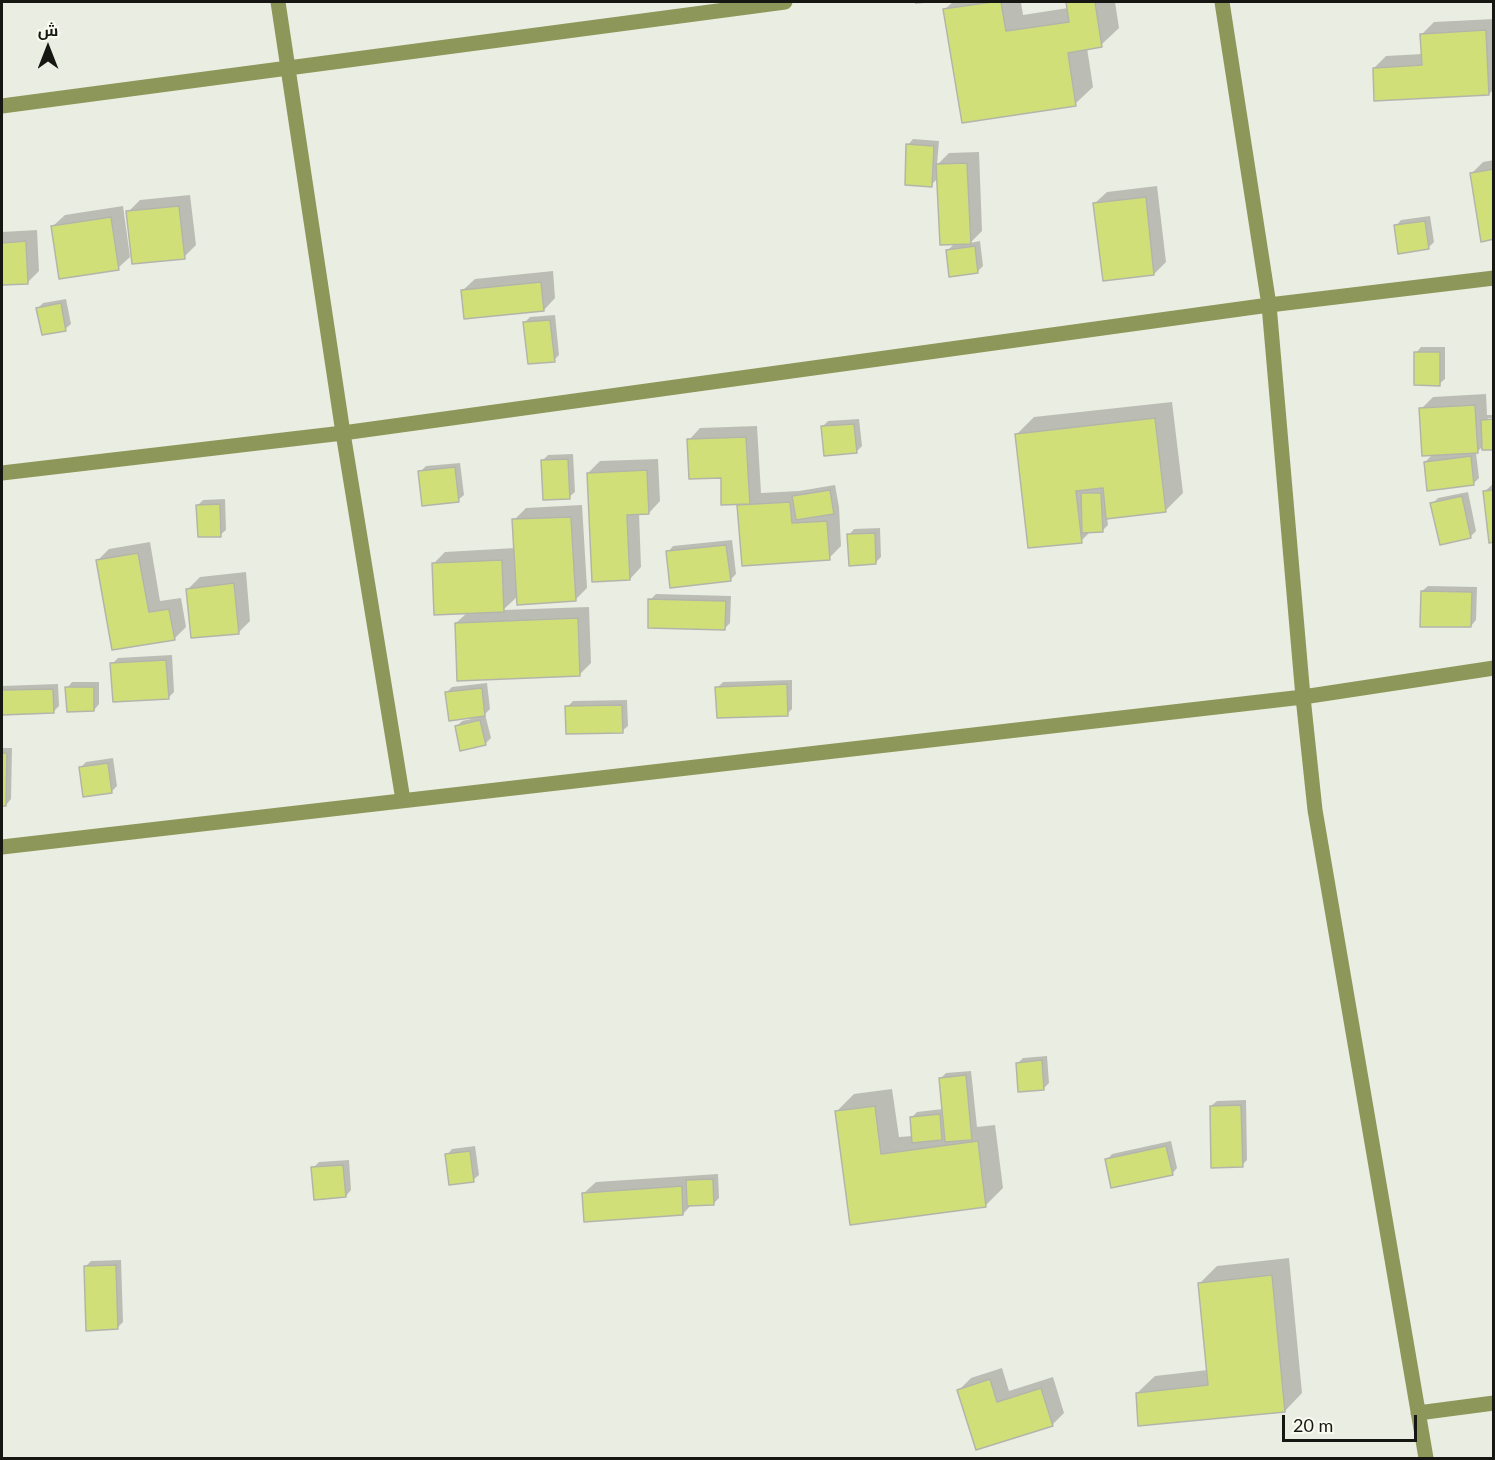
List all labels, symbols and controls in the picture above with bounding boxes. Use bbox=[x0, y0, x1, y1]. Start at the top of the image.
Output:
north arrow bbox=[18, 18, 78, 78]
text: ش bbox=[38, 20, 58, 39]
scale bar bbox=[1285, 1403, 1420, 1441]
text: 20 m bbox=[1293, 1414, 1333, 1436]

